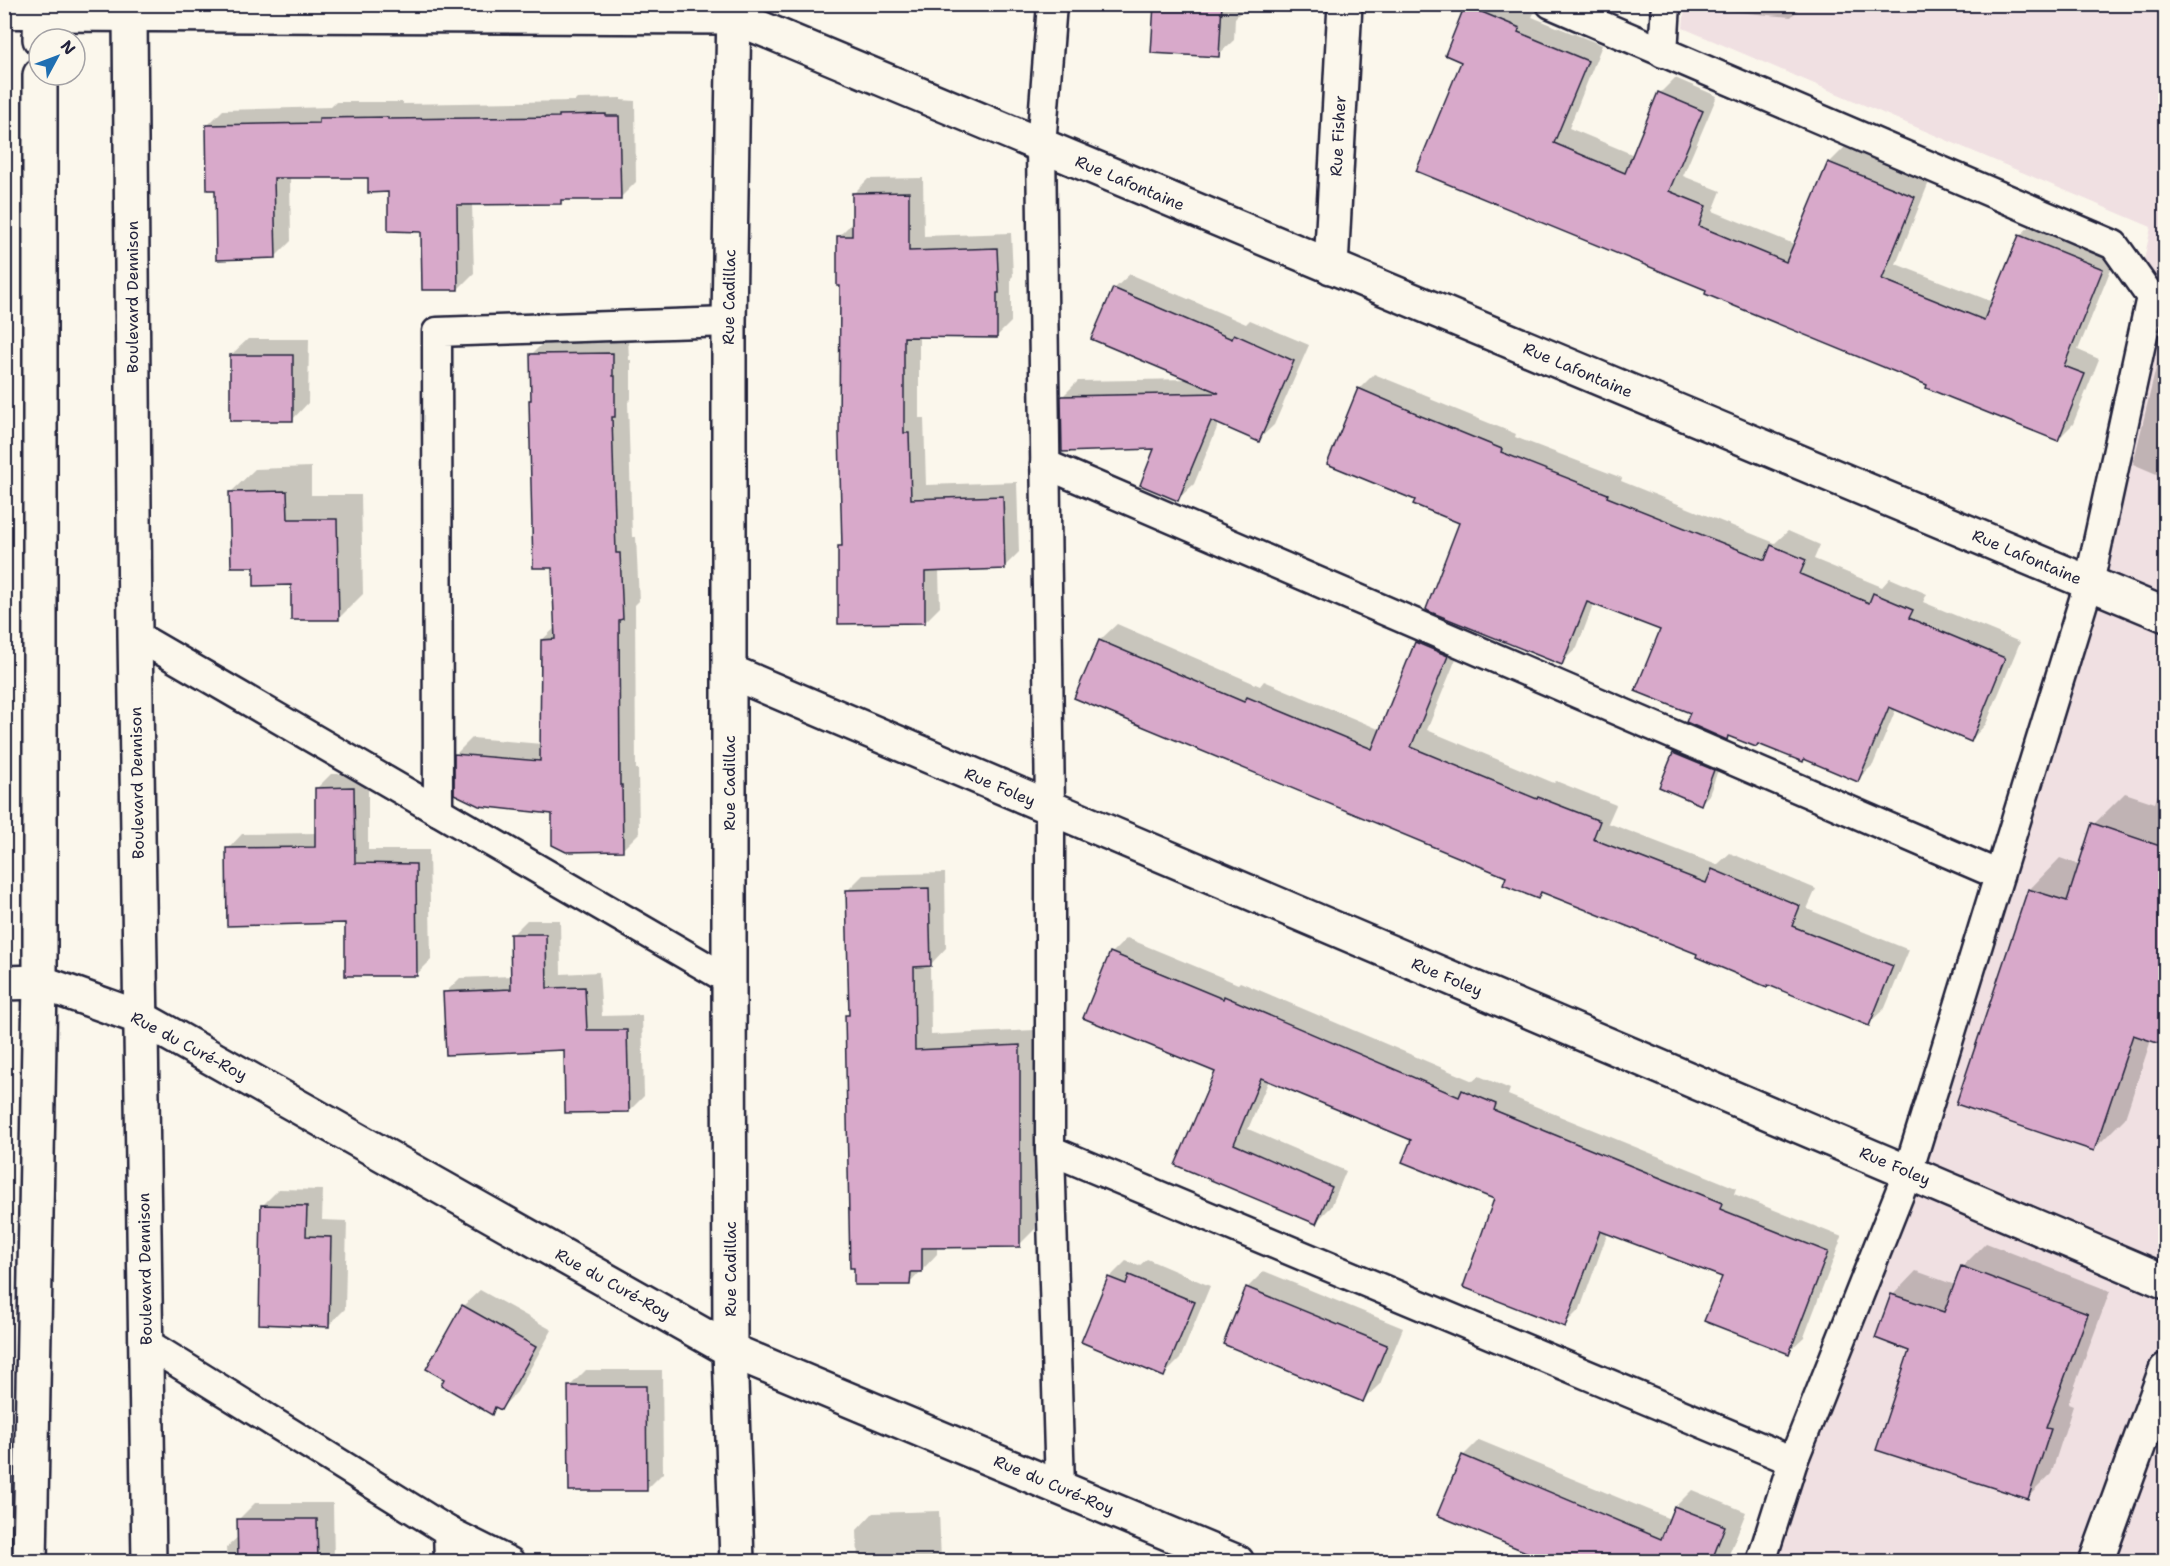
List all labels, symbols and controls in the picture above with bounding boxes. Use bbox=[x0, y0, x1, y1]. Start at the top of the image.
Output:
north arrow bbox=[27, 27, 87, 87]
text: N bbox=[56, 36, 80, 59]
street label: Rue Fisher bbox=[1325, 95, 1351, 177]
street label: Rue Lafontaine bbox=[1072, 150, 1188, 216]
street label: Boulevard Dennison bbox=[122, 221, 143, 373]
street label: Rue Cadillac bbox=[718, 249, 740, 345]
street label: Rue Lafontaine bbox=[1520, 337, 1636, 403]
street label: Rue Lafontaine bbox=[1969, 524, 2085, 590]
street label: Boulevard Dennison bbox=[125, 706, 149, 859]
street label: Rue Cadillac bbox=[719, 735, 740, 831]
street label: Rue Foley bbox=[961, 763, 1039, 811]
street label: Rue Foley bbox=[1408, 953, 1486, 1001]
street label: Rue du Curé-Roy bbox=[127, 1007, 251, 1085]
street label: Rue Foley bbox=[1856, 1142, 1934, 1190]
street label: Boulevard Dennison bbox=[133, 1192, 157, 1345]
street label: Rue Cadillac bbox=[720, 1221, 741, 1317]
street label: Rue du Curé-Roy bbox=[552, 1244, 674, 1324]
street label: Rue du Curé-Roy bbox=[991, 1450, 1117, 1520]

